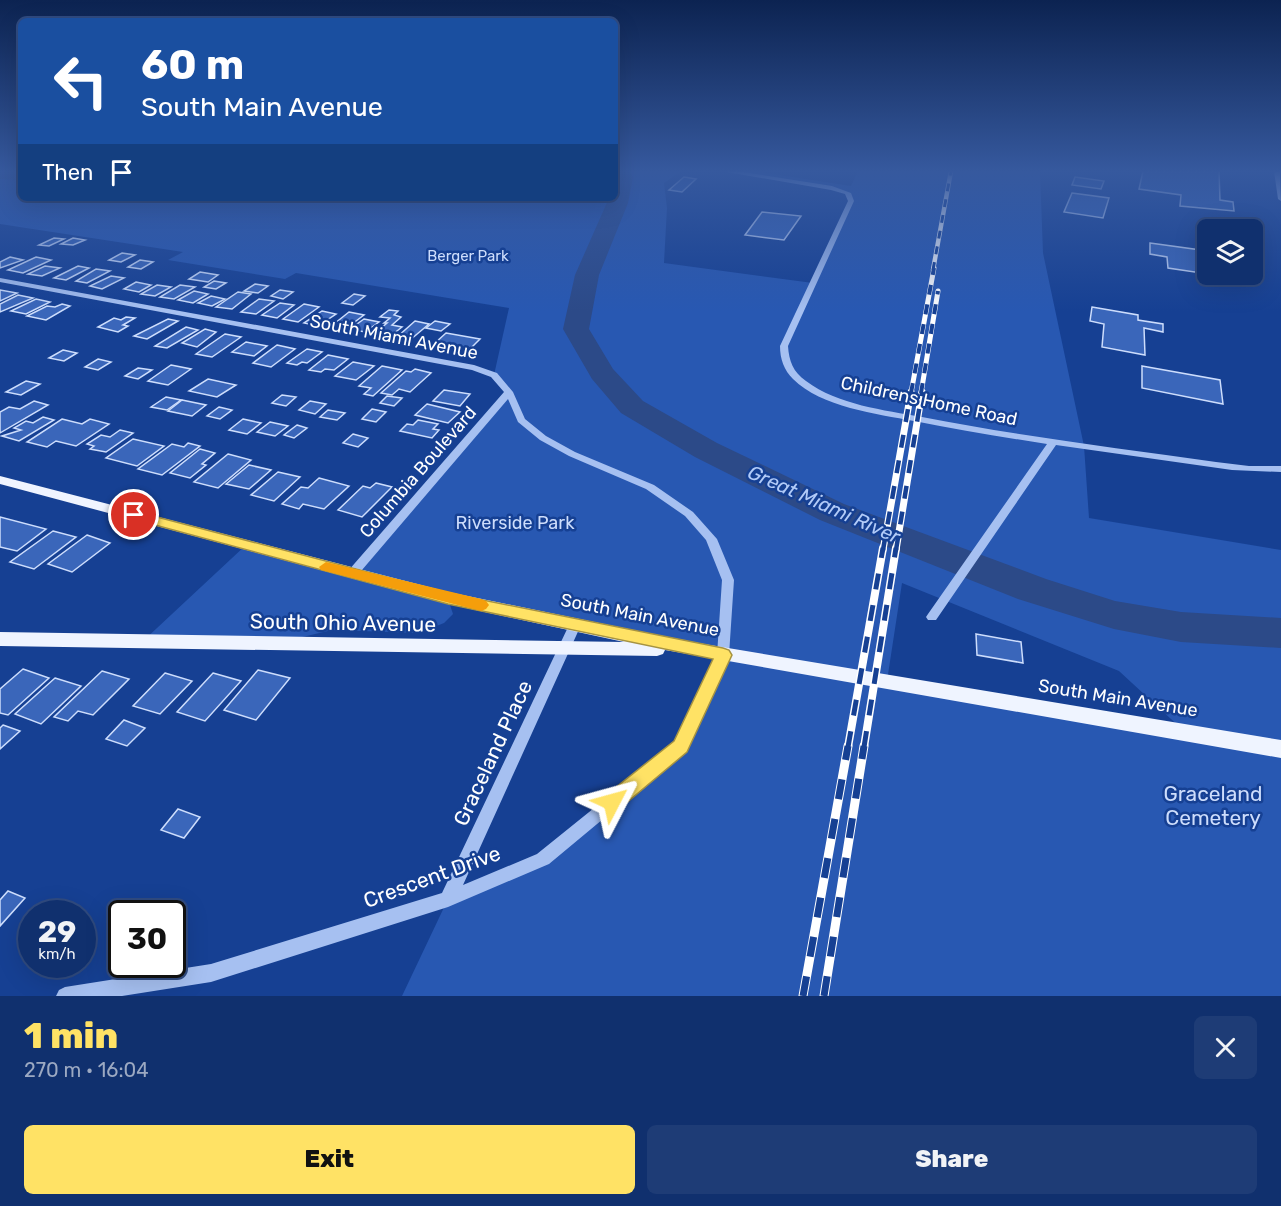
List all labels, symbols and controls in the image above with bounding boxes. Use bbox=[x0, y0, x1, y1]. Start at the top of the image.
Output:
text: 60 m bbox=[141, 40, 244, 90]
icon: left bbox=[42, 42, 120, 120]
text: South Main Avenue bbox=[141, 91, 383, 123]
icon: arrive bbox=[105, 156, 138, 189]
text: Then bbox=[42, 159, 93, 186]
map controls bbox=[1197, 219, 1263, 285]
button: layers bbox=[1197, 219, 1263, 285]
park label: Berger Park bbox=[427, 247, 509, 265]
street label: South Miami Avenue bbox=[308, 310, 480, 364]
street label: Childrens Home Road bbox=[839, 372, 1019, 430]
street label: Columbia Boulevard bbox=[355, 402, 481, 542]
water label: Great Miami River bbox=[744, 460, 905, 549]
pin bbox=[108, 489, 159, 540]
icon: arrive bbox=[117, 498, 150, 531]
park label: Riverside Park bbox=[456, 512, 575, 534]
street label: South Main Avenue bbox=[559, 589, 721, 641]
street label: South Ohio Avenue bbox=[250, 608, 436, 637]
street label: South Main Avenue bbox=[1037, 675, 1199, 721]
street label: Graceland Place bbox=[448, 676, 537, 830]
position arrow bbox=[580, 770, 644, 834]
park label: Graceland Cemetery bbox=[1164, 781, 1262, 830]
street label: Crescent Drive bbox=[360, 840, 504, 913]
speed limit sign: 30 bbox=[108, 900, 186, 978]
text: 29 bbox=[38, 914, 76, 950]
text: km/h bbox=[38, 945, 76, 963]
text: 1 min bbox=[24, 1014, 118, 1057]
button: close bbox=[1194, 1016, 1257, 1079]
text: 270 m · 16:04 bbox=[24, 1058, 149, 1082]
button: Exit bbox=[24, 1125, 635, 1194]
button: Share bbox=[647, 1125, 1257, 1194]

